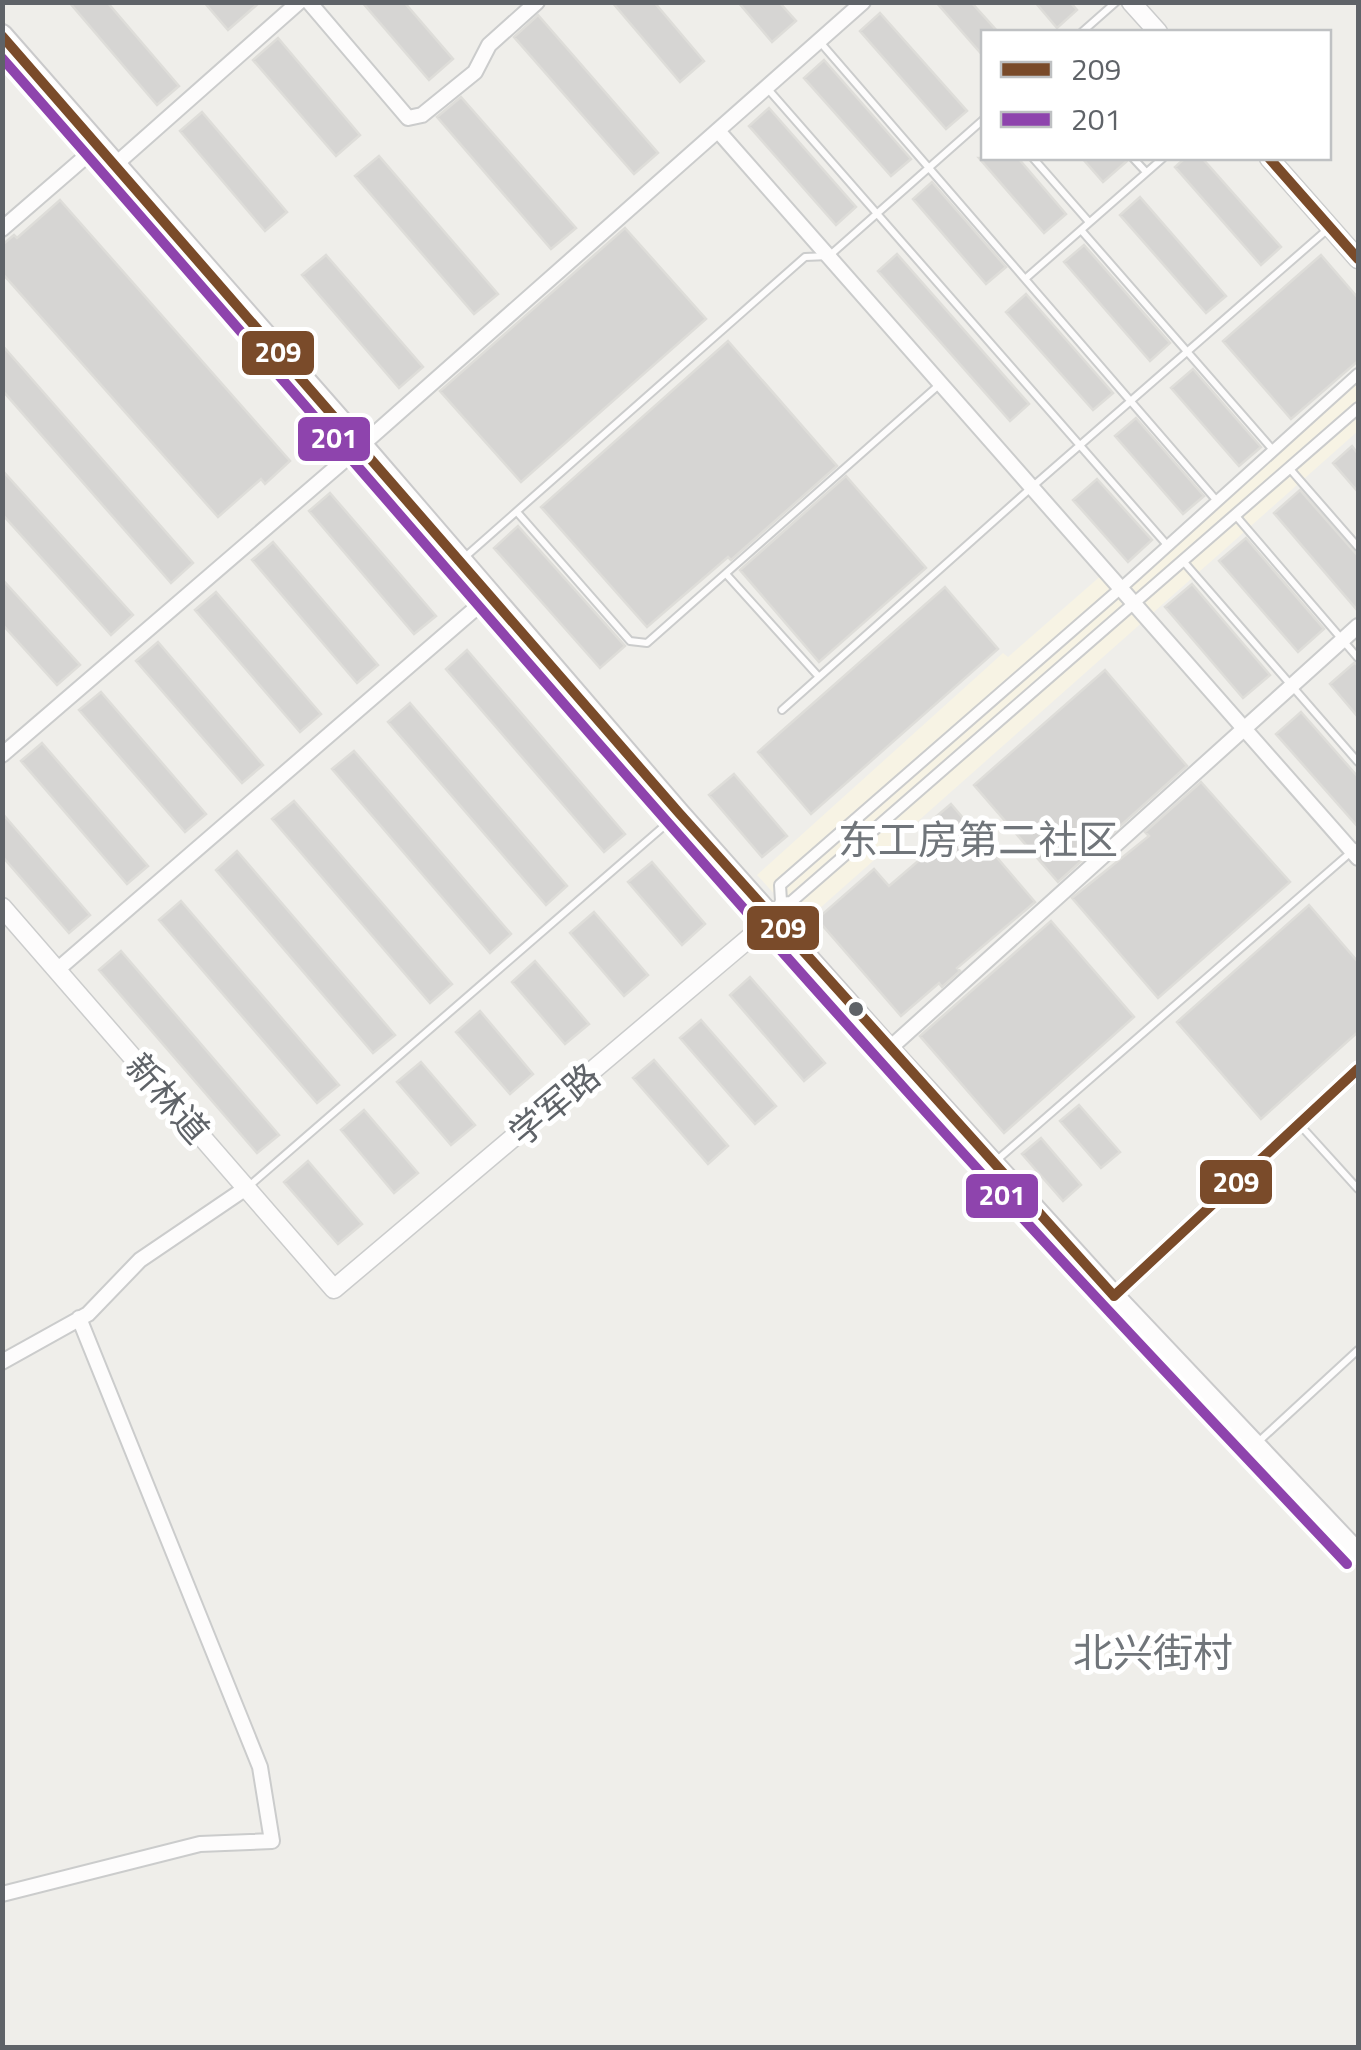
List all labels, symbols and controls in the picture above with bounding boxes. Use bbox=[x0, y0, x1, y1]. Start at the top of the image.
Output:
legend bbox=[981, 30, 1331, 160]
text: 209 bbox=[1071, 46, 1121, 92]
text: 201 bbox=[1071, 96, 1121, 142]
line badge: 209 bbox=[240, 329, 316, 377]
text: 209 bbox=[254, 330, 302, 373]
line badge: 201 bbox=[296, 415, 372, 463]
text: 201 bbox=[310, 416, 358, 459]
district label: 东工房第二社区 bbox=[838, 809, 1118, 870]
line badge: 209 bbox=[745, 904, 821, 952]
text: 209 bbox=[759, 906, 807, 949]
unlabelled marker bbox=[846, 999, 866, 1019]
street label: 新林道 bbox=[113, 1041, 223, 1155]
street label: 学军路 bbox=[496, 1050, 612, 1158]
line badge: 209 bbox=[1198, 1158, 1274, 1206]
text: 209 bbox=[1212, 1160, 1260, 1203]
line badge: 201 bbox=[964, 1172, 1040, 1220]
text: 201 bbox=[978, 1173, 1026, 1216]
district label: 北兴街村 bbox=[1073, 1622, 1233, 1683]

